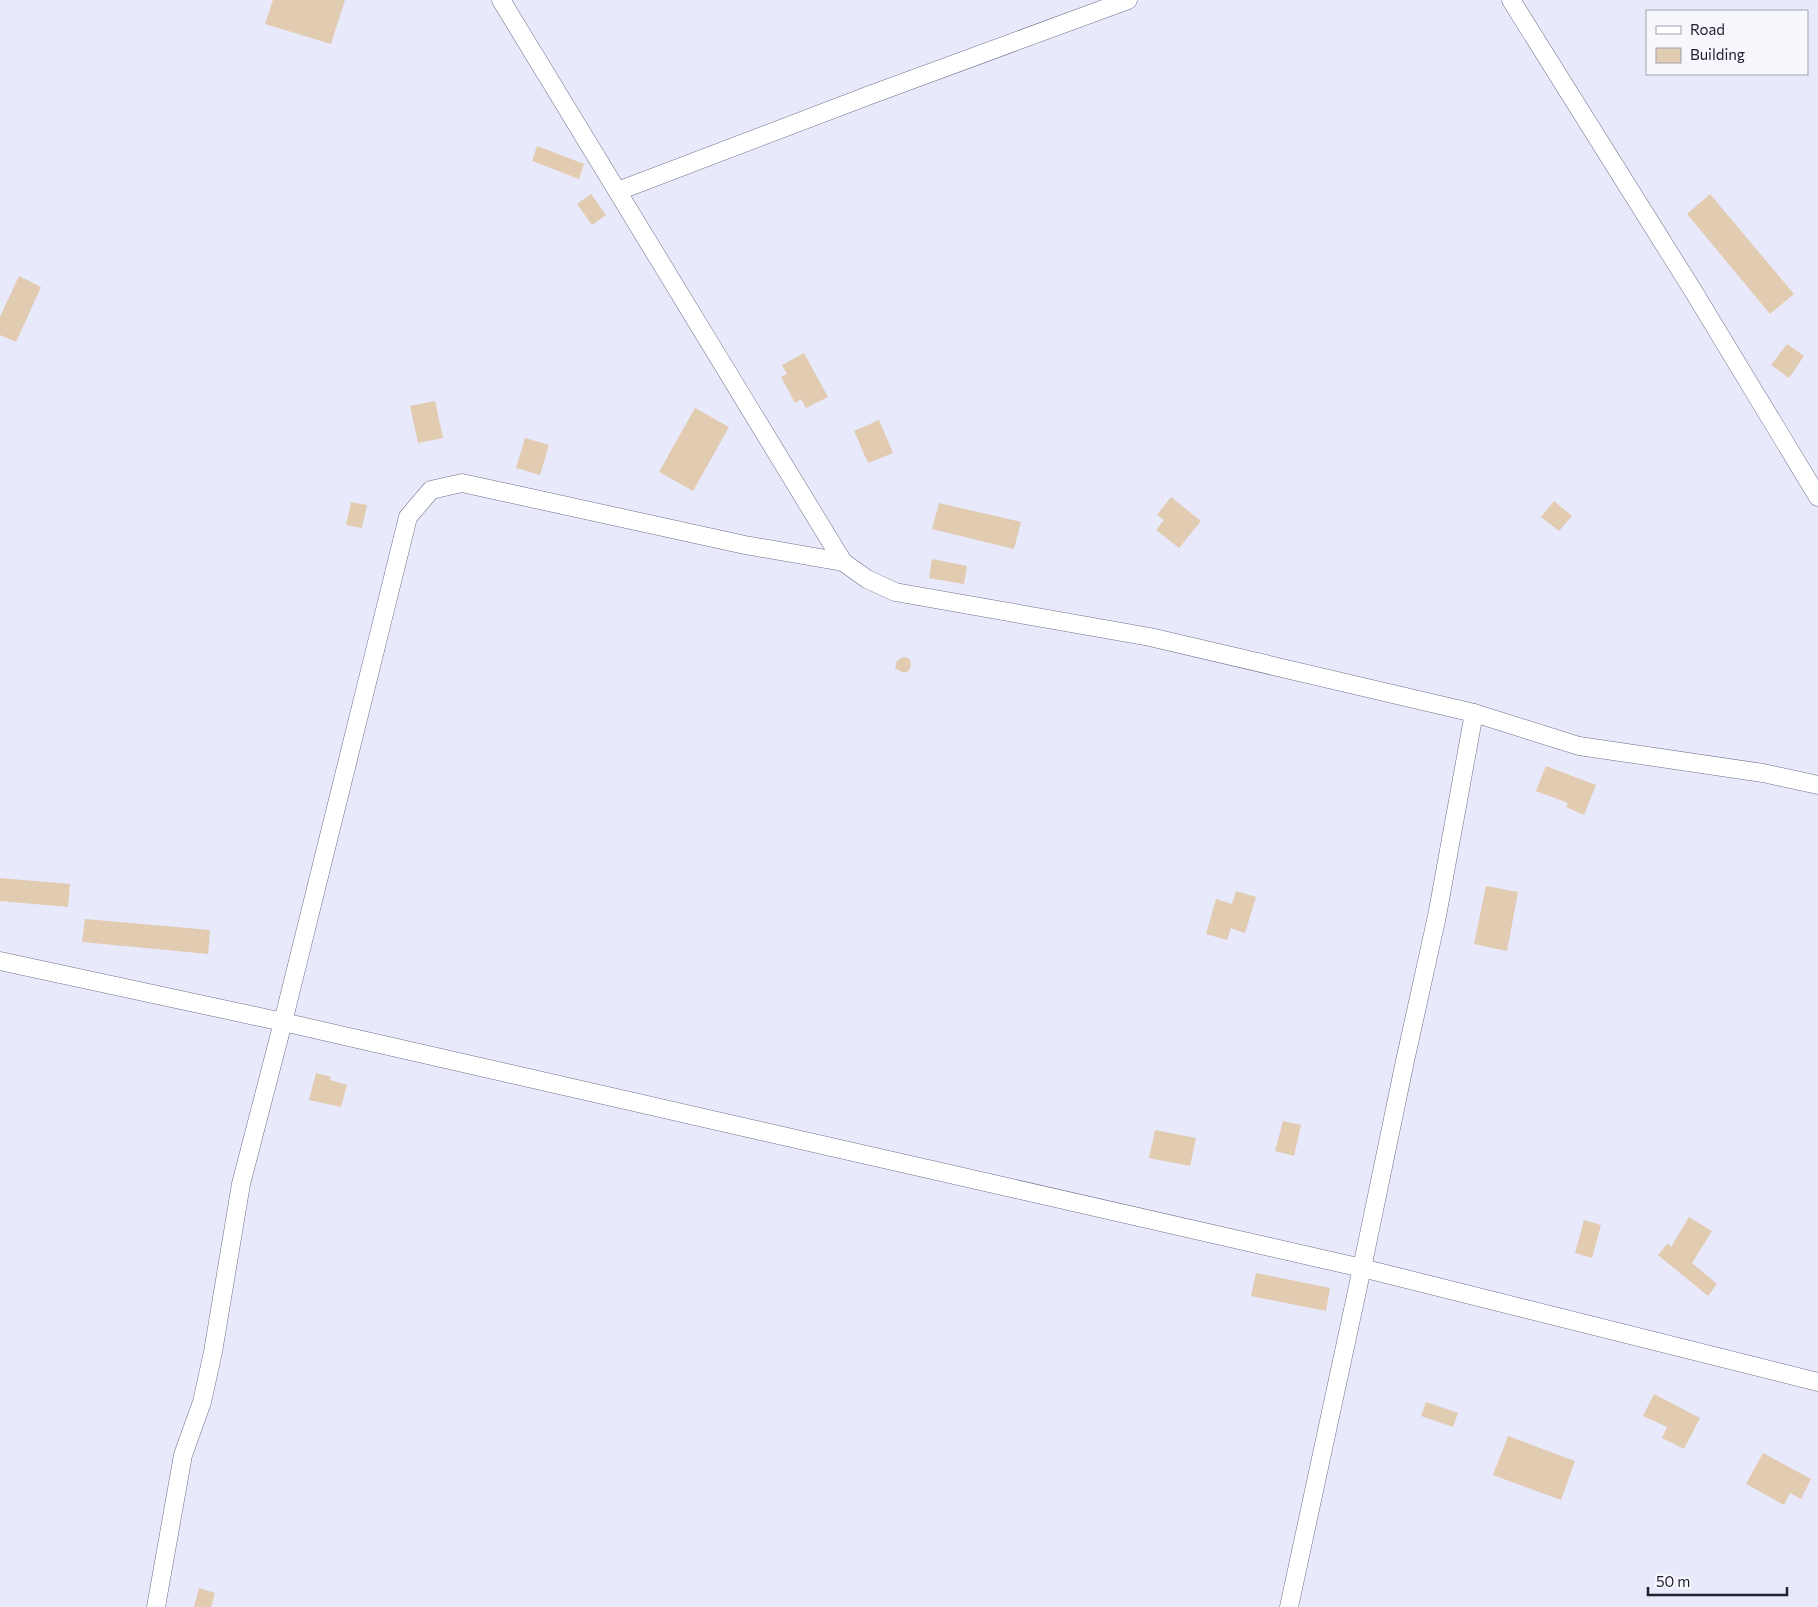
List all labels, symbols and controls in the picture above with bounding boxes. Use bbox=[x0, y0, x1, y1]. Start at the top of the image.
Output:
legend bbox=[1646, 10, 1808, 75]
text: Road bbox=[1690, 20, 1725, 38]
text: Building bbox=[1690, 45, 1745, 63]
scale bar bbox=[1648, 1564, 1787, 1596]
text: 50 m bbox=[1656, 1572, 1690, 1590]

